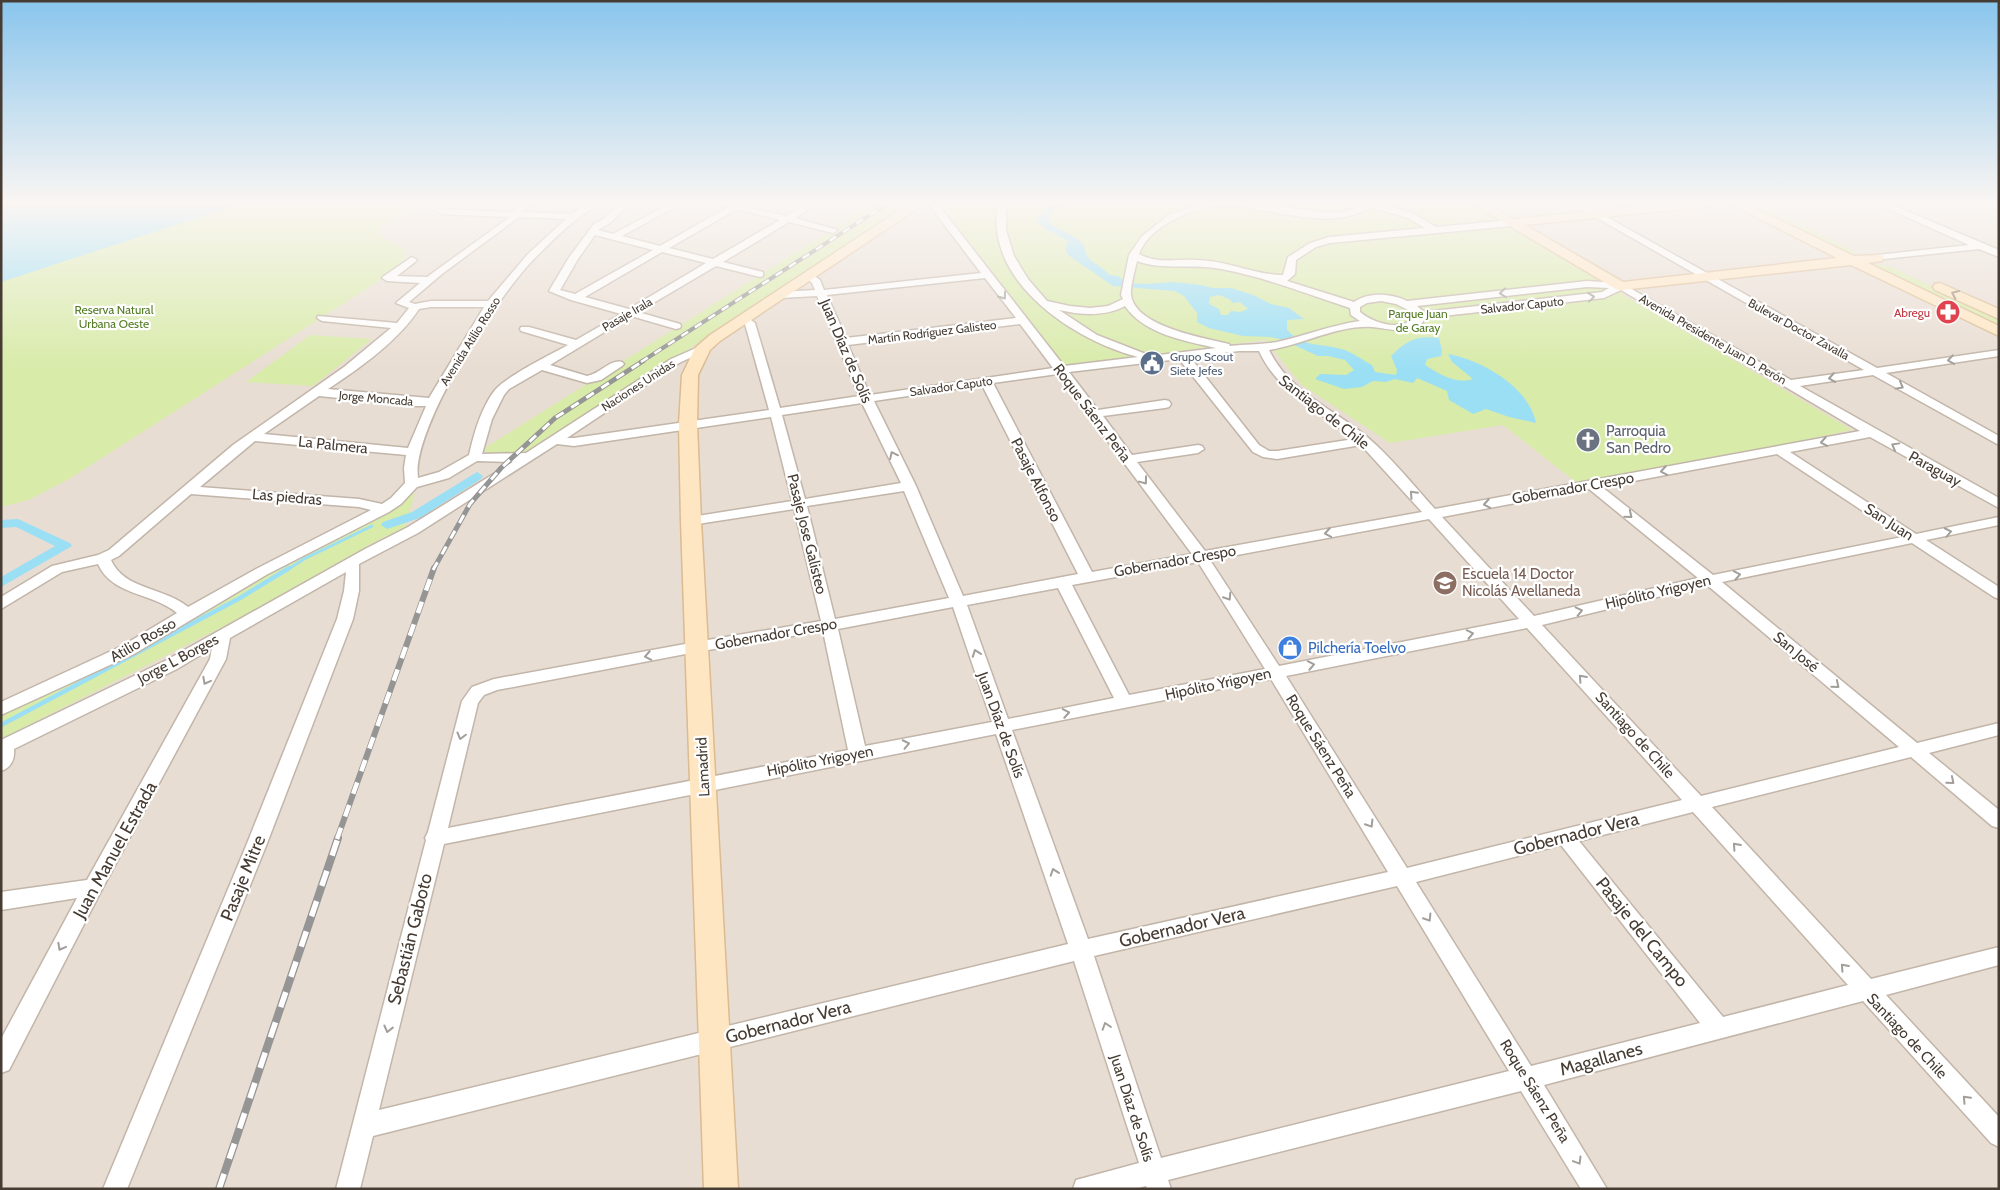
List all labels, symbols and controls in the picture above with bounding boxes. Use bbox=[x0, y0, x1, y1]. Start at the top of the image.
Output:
one-way arrow bbox=[1498, 287, 1506, 298]
one-way arrow bbox=[1951, 290, 1960, 301]
one-way arrow bbox=[997, 291, 1006, 300]
street label: Avenida Presidente Juan D. Perón bbox=[1637, 291, 1790, 388]
one-way arrow bbox=[1587, 292, 1595, 303]
street label: Pasaje Irala bbox=[599, 293, 655, 334]
street label: Salvador Caputo bbox=[1480, 293, 1565, 317]
street label: Avenida Atilio Rosso bbox=[437, 294, 504, 388]
street label: Juan Díaz de Solís bbox=[816, 295, 876, 406]
street label: Bulevar Doctor Zavalla bbox=[1746, 295, 1852, 363]
pharmacy icon: Abregu bbox=[1935, 299, 1961, 325]
park label: Reserva Natural Urbana Oeste bbox=[75, 302, 154, 331]
place label: Abregu bbox=[1894, 305, 1930, 320]
park label: Parque Juan de Garay bbox=[1388, 306, 1448, 335]
street label: Martín Rodríguez Galisteo bbox=[867, 317, 998, 347]
place label: Grupo Scout Siete Jefes bbox=[1170, 349, 1233, 378]
public building icon: Grupo Scout Siete Jefes bbox=[1139, 350, 1165, 376]
one-way arrow bbox=[1946, 355, 1955, 365]
street label: Naciones Unidas bbox=[599, 356, 677, 414]
street label: Roque Sáenz Peña bbox=[1049, 360, 1135, 466]
street label: Santiago de Chile bbox=[1275, 371, 1373, 453]
one-way arrow bbox=[1828, 372, 1836, 383]
street label: Salvador Caputo bbox=[909, 373, 994, 399]
one-way arrow bbox=[1895, 380, 1904, 390]
street label: Jorge Moncada bbox=[337, 387, 414, 409]
place label: Parroquia San Pedro bbox=[1606, 422, 1671, 457]
church icon: Parroquia San Pedro bbox=[1575, 427, 1601, 453]
street label: La Palmera bbox=[297, 432, 369, 458]
street label: Pasaje Alfonso bbox=[1007, 435, 1065, 525]
one-way arrow bbox=[1820, 436, 1829, 447]
one-way arrow bbox=[1891, 442, 1900, 452]
street label: Paraguay bbox=[1906, 447, 1965, 491]
one-way arrow bbox=[889, 451, 899, 460]
one-way arrow bbox=[1660, 466, 1669, 476]
street label: Gobernador Crespo bbox=[1511, 468, 1635, 508]
street label: Pasaje Jose Galisteo bbox=[783, 472, 831, 596]
one-way arrow bbox=[1139, 475, 1147, 484]
street label: Las piedras bbox=[251, 485, 323, 509]
one-way arrow bbox=[1410, 490, 1419, 499]
one-way arrow bbox=[1483, 498, 1492, 509]
street label: San Juan bbox=[1861, 500, 1917, 544]
one-way arrow bbox=[1624, 510, 1633, 519]
one-way arrow bbox=[1944, 527, 1952, 538]
one-way arrow bbox=[1323, 528, 1332, 538]
street label: Gobernador Crespo bbox=[1113, 541, 1237, 581]
place label: Escuela 14 Doctor Nicolás Avellaneda bbox=[1462, 565, 1581, 600]
school or university icon: Escuela 14 Doctor Nicolás Avellaneda bbox=[1432, 570, 1458, 596]
one-way arrow bbox=[1733, 570, 1742, 580]
street label: Hipólito Yrigoyen bbox=[1603, 571, 1713, 613]
one-way arrow bbox=[1221, 592, 1231, 601]
one-way arrow bbox=[1574, 606, 1583, 617]
street label: Atilio Rosso bbox=[107, 614, 179, 666]
street label: Gobernador Crespo bbox=[714, 614, 838, 654]
street label: San José bbox=[1770, 628, 1823, 676]
one-way arrow bbox=[1466, 629, 1475, 640]
street label: Jorge L Borges bbox=[134, 630, 222, 688]
shop icon: Pilchería Toelvo bbox=[1277, 635, 1303, 661]
place label: Pilchería Toelvo bbox=[1308, 639, 1406, 657]
one-way arrow bbox=[972, 649, 982, 658]
one-way arrow bbox=[644, 650, 653, 661]
one-way arrow bbox=[1306, 660, 1315, 671]
street label: Hipólito Yrigoyen bbox=[1163, 664, 1273, 704]
street label: Juan Díaz de Solís bbox=[973, 669, 1029, 780]
one-way arrow bbox=[1579, 674, 1588, 683]
one-way arrow bbox=[202, 676, 212, 685]
one-way arrow bbox=[1830, 680, 1839, 688]
street label: Santiago de Chile bbox=[1592, 688, 1679, 782]
street label: Roque Sáenz Peña bbox=[1282, 691, 1360, 802]
one-way arrow bbox=[1061, 709, 1070, 719]
one-way arrow bbox=[456, 731, 467, 740]
street label: Lamadrid bbox=[692, 737, 714, 797]
one-way arrow bbox=[902, 740, 911, 750]
street label: Hipólito Yrigoyen bbox=[765, 742, 875, 780]
one-way arrow bbox=[1945, 775, 1954, 784]
street label: Juan Manuel Estrada bbox=[68, 777, 162, 923]
street label: Gobernador Vera bbox=[1511, 808, 1641, 860]
one-way arrow bbox=[1363, 819, 1373, 828]
street label: Pasaje Mitre bbox=[216, 832, 270, 924]
one-way arrow bbox=[1732, 842, 1741, 851]
one-way arrow bbox=[1049, 868, 1059, 877]
street label: Sebastián Gaboto bbox=[383, 871, 437, 1007]
street label: Pasaje del Campo bbox=[1591, 873, 1693, 991]
street label: Gobernador Vera bbox=[1117, 902, 1247, 952]
one-way arrow bbox=[1422, 913, 1431, 922]
one-way arrow bbox=[57, 942, 67, 951]
one-way arrow bbox=[1841, 963, 1850, 972]
street label: Santiago de Chile bbox=[1863, 990, 1951, 1083]
street label: Gobernador Vera bbox=[723, 996, 853, 1048]
one-way arrow bbox=[1101, 1022, 1111, 1031]
one-way arrow bbox=[383, 1025, 394, 1034]
street label: Roque Sáenz Peña bbox=[1496, 1036, 1574, 1147]
street label: Magallanes bbox=[1557, 1037, 1645, 1081]
street label: Juan Díaz de Solís bbox=[1106, 1051, 1158, 1164]
one-way arrow bbox=[1963, 1096, 1972, 1105]
one-way arrow bbox=[1571, 1155, 1581, 1164]

